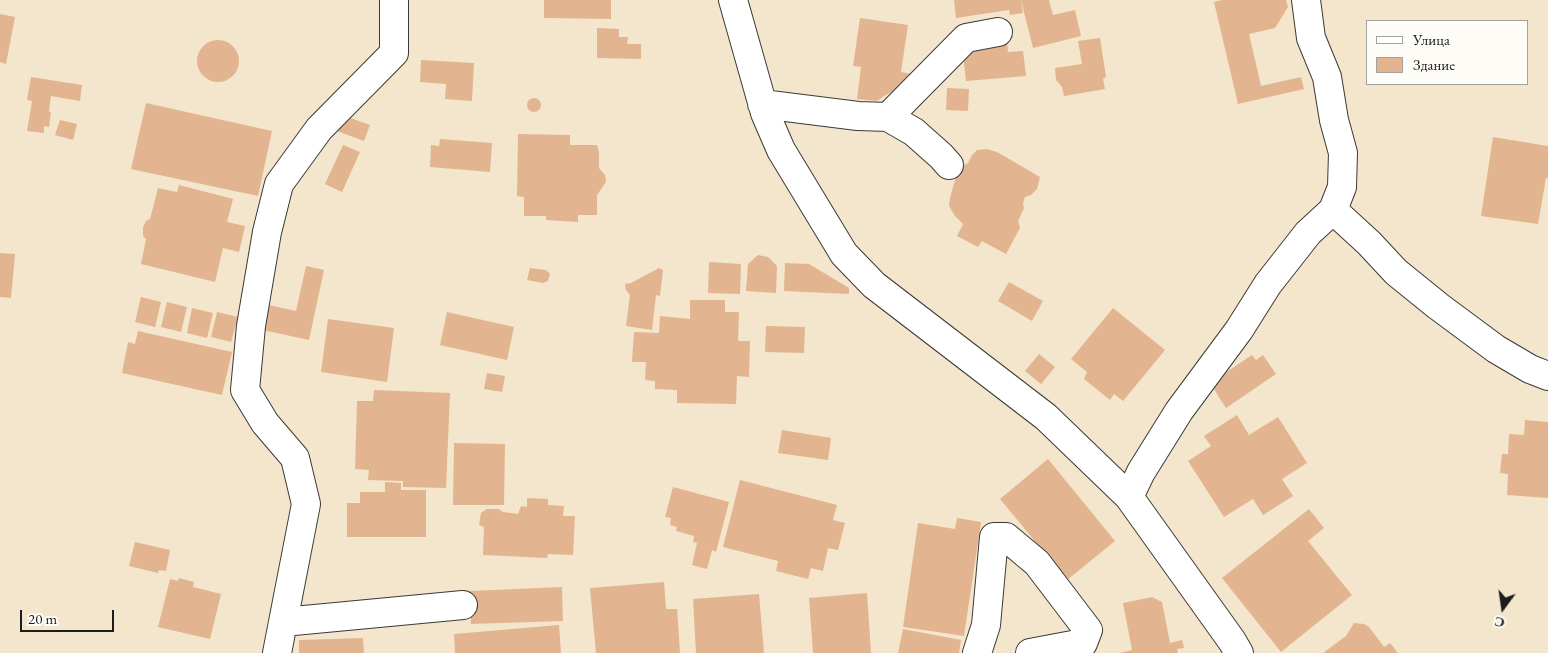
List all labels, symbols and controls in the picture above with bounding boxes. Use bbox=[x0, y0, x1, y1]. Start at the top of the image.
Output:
legend bbox=[1366, 20, 1528, 85]
text: Улица bbox=[1413, 30, 1450, 49]
text: Здание bbox=[1413, 55, 1455, 74]
north arrow bbox=[1478, 583, 1528, 633]
scale bar bbox=[22, 600, 116, 632]
text: 20 m bbox=[28, 609, 57, 628]
text: С bbox=[1492, 613, 1506, 632]

